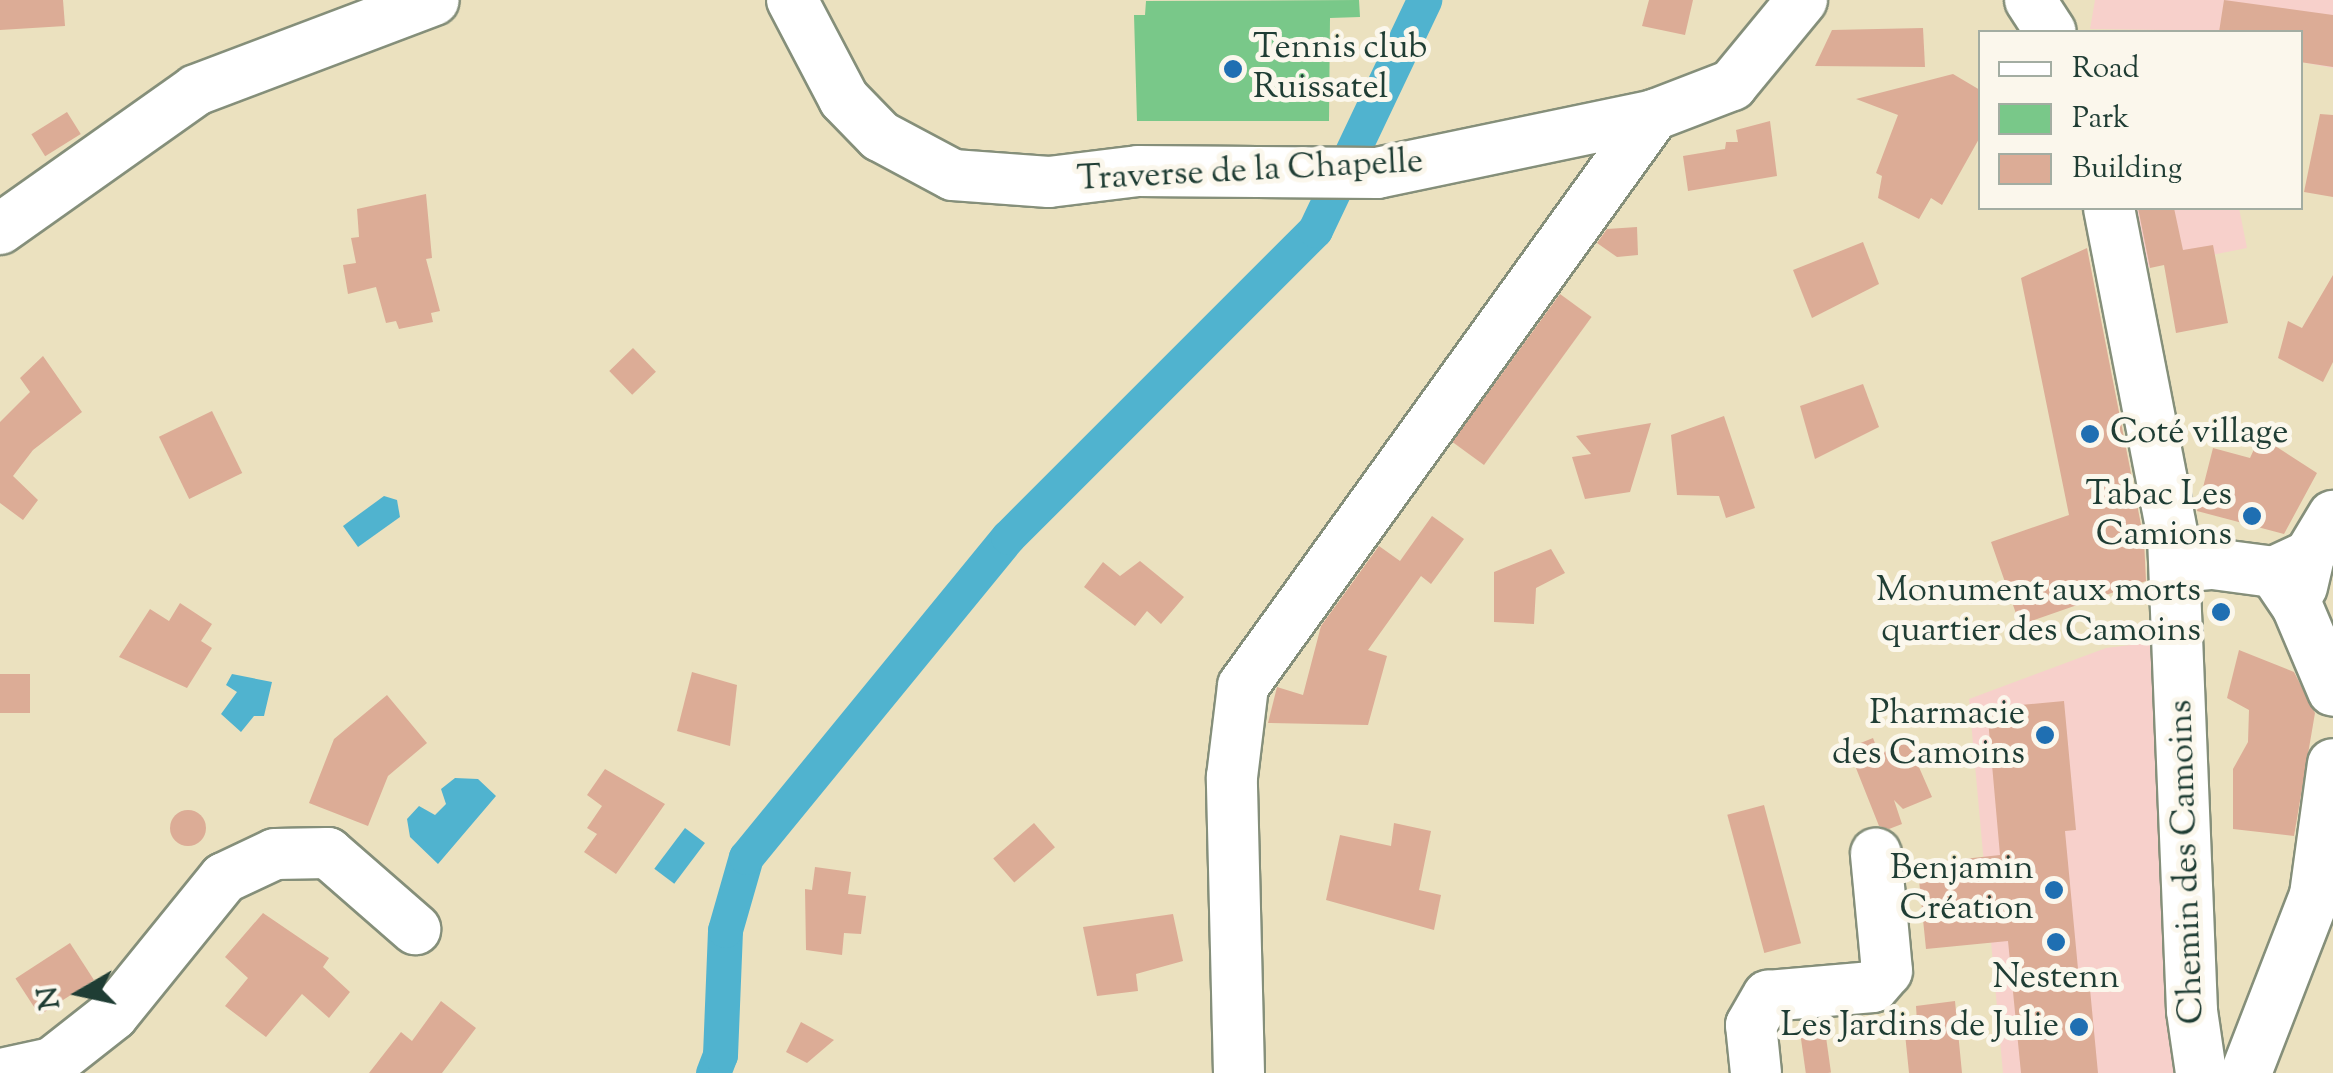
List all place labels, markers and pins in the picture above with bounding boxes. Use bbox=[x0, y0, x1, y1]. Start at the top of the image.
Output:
place label: Tennis club Ruissatel bbox=[1253, 28, 1427, 110]
marker: Tennis club Ruissatel bbox=[1222, 58, 1244, 80]
place label: Coté village bbox=[2110, 413, 2289, 455]
marker: Coté village bbox=[2079, 423, 2101, 445]
place label: Tabac Les Camions bbox=[2085, 475, 2232, 557]
marker: Tabac Les Camions bbox=[2241, 505, 2263, 527]
place label: Monument aux morts quartier des Camoins bbox=[1876, 571, 2201, 653]
marker: Monument aux morts quartier des Camoins bbox=[2210, 601, 2232, 623]
place label: Pharmacie des Camoins bbox=[1832, 694, 2025, 776]
marker: Pharmacie des Camoins bbox=[2034, 724, 2056, 746]
place label: Benjamin Création bbox=[1890, 849, 2034, 931]
marker: Benjamin Création bbox=[2043, 879, 2065, 901]
marker: Nestenn bbox=[2045, 931, 2067, 953]
place label: Nestenn bbox=[1992, 958, 2120, 1000]
place label: Les Jardins de Julie bbox=[1781, 1006, 2059, 1048]
marker: Les Jardins de Julie bbox=[2068, 1016, 2090, 1038]

